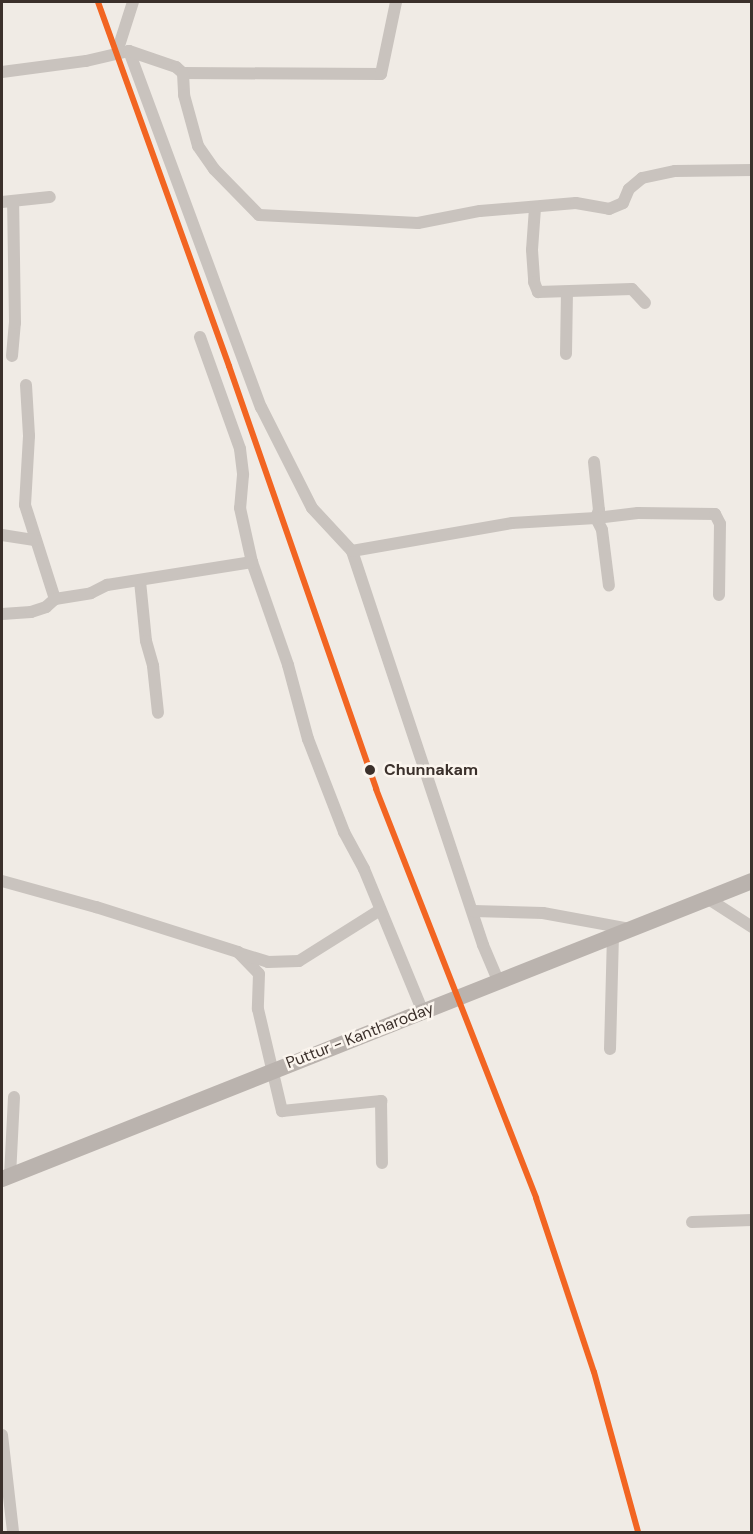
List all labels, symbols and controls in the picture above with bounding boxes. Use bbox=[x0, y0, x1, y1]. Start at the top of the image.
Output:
place label: Chunnakam bbox=[384, 760, 478, 780]
marker: Chunnakam bbox=[361, 761, 379, 779]
street label: Puttur - Kantharoday bbox=[283, 999, 437, 1073]

